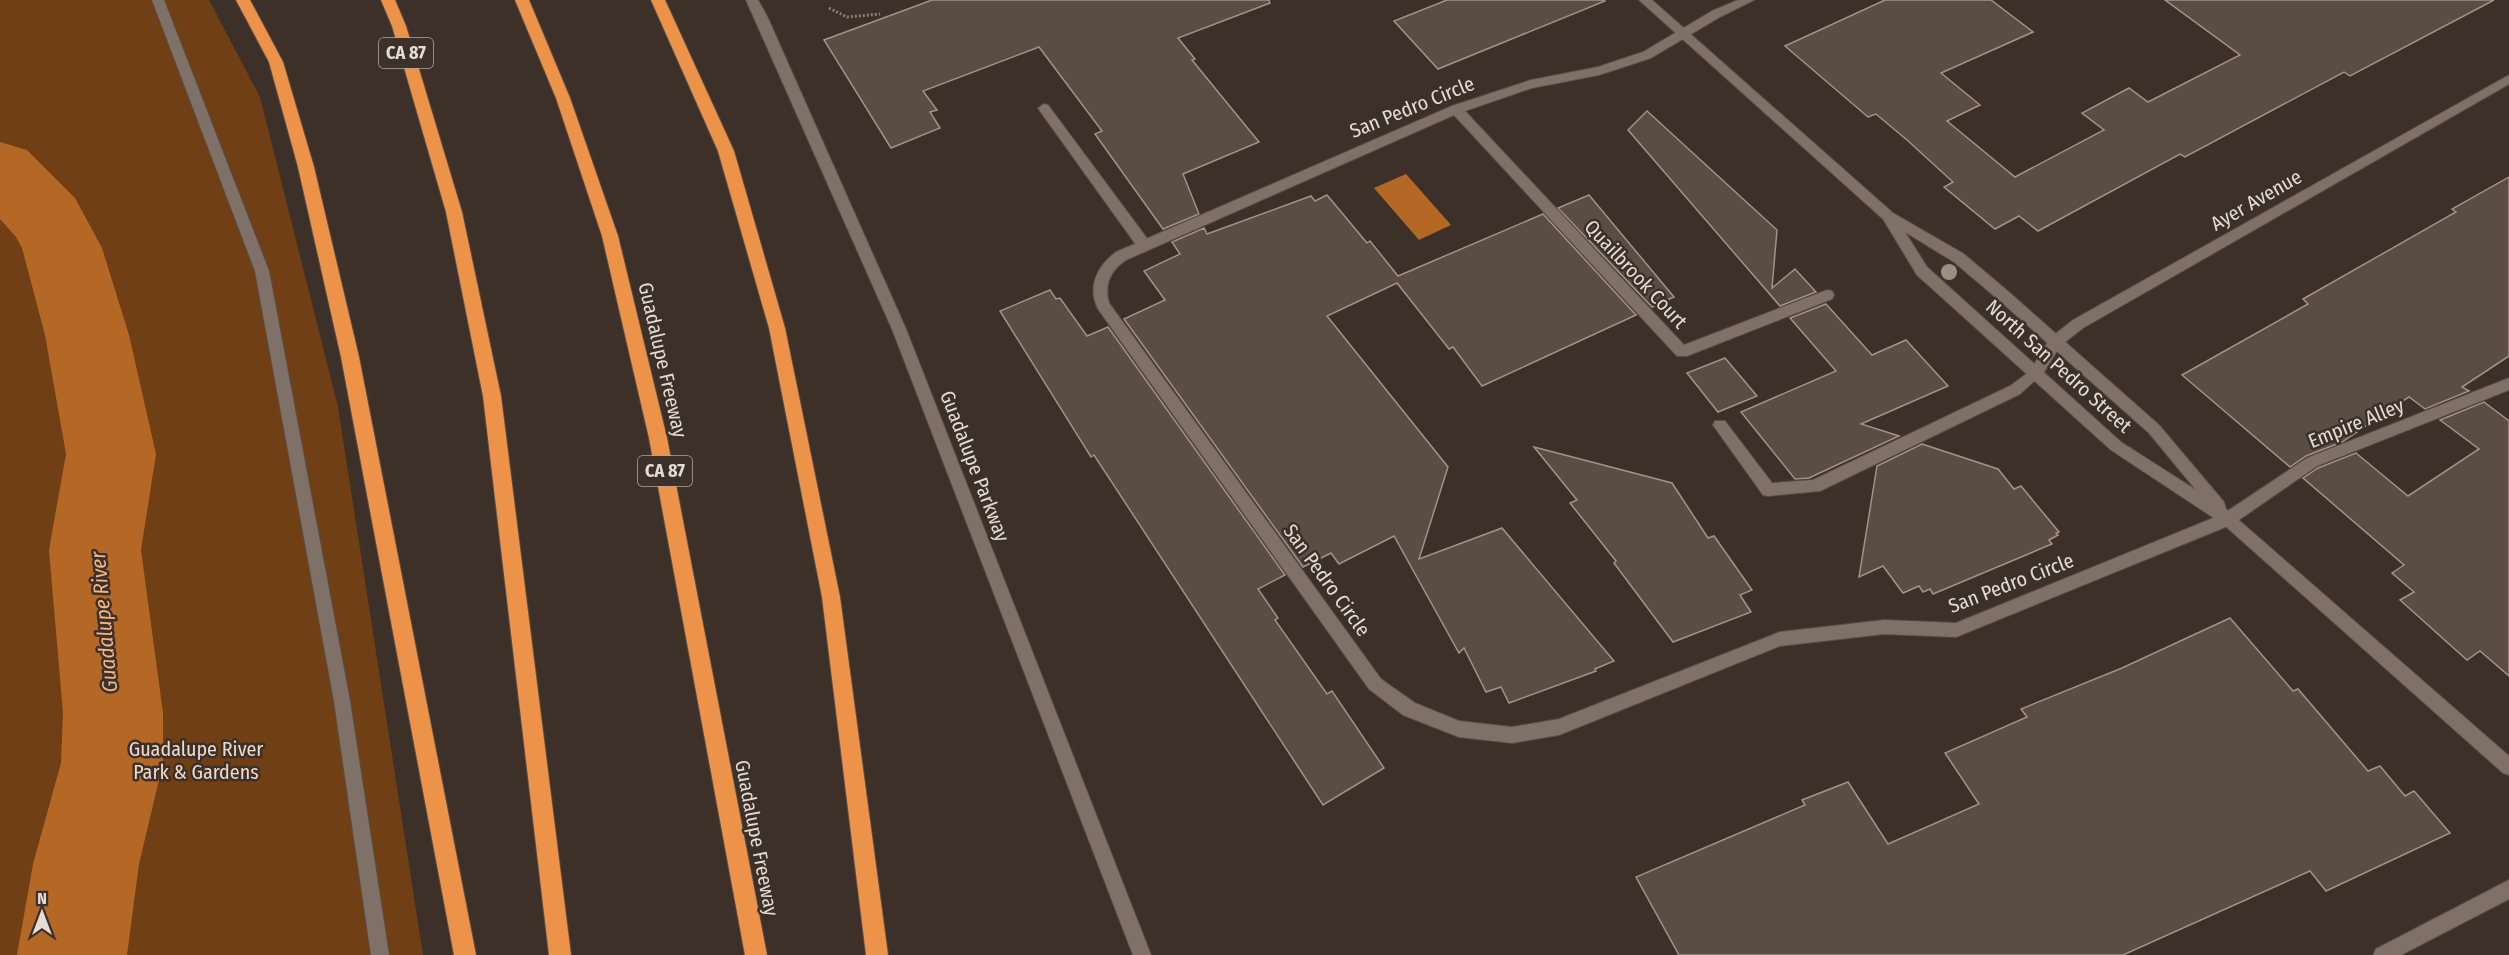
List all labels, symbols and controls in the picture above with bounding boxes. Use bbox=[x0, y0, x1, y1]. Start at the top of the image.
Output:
road number: CA 87 bbox=[379, 38, 433, 68]
street label: San Pedro Circle bbox=[1346, 71, 1478, 143]
street label: Ayer Avenue bbox=[2206, 164, 2306, 236]
street label: Quailbrook Court bbox=[1580, 215, 1693, 334]
street label: Guadalupe Freeway bbox=[633, 280, 693, 440]
street label: North San Pedro Street bbox=[1981, 294, 2137, 438]
street label: Guadalupe Parkway bbox=[935, 387, 1015, 545]
street label: Empire Alley bbox=[2305, 393, 2407, 453]
road number: CA 87 bbox=[638, 456, 692, 486]
street label: San Pedro Circle bbox=[1278, 519, 1376, 641]
street label: San Pedro Circle bbox=[1945, 548, 2077, 618]
water label: Guadalupe River bbox=[85, 550, 123, 693]
park label: Guadalupe River Park & Gardens bbox=[129, 737, 263, 784]
street label: Guadalupe Freeway bbox=[730, 758, 784, 918]
north arrow bbox=[12, 883, 72, 943]
text: N bbox=[37, 889, 47, 908]

